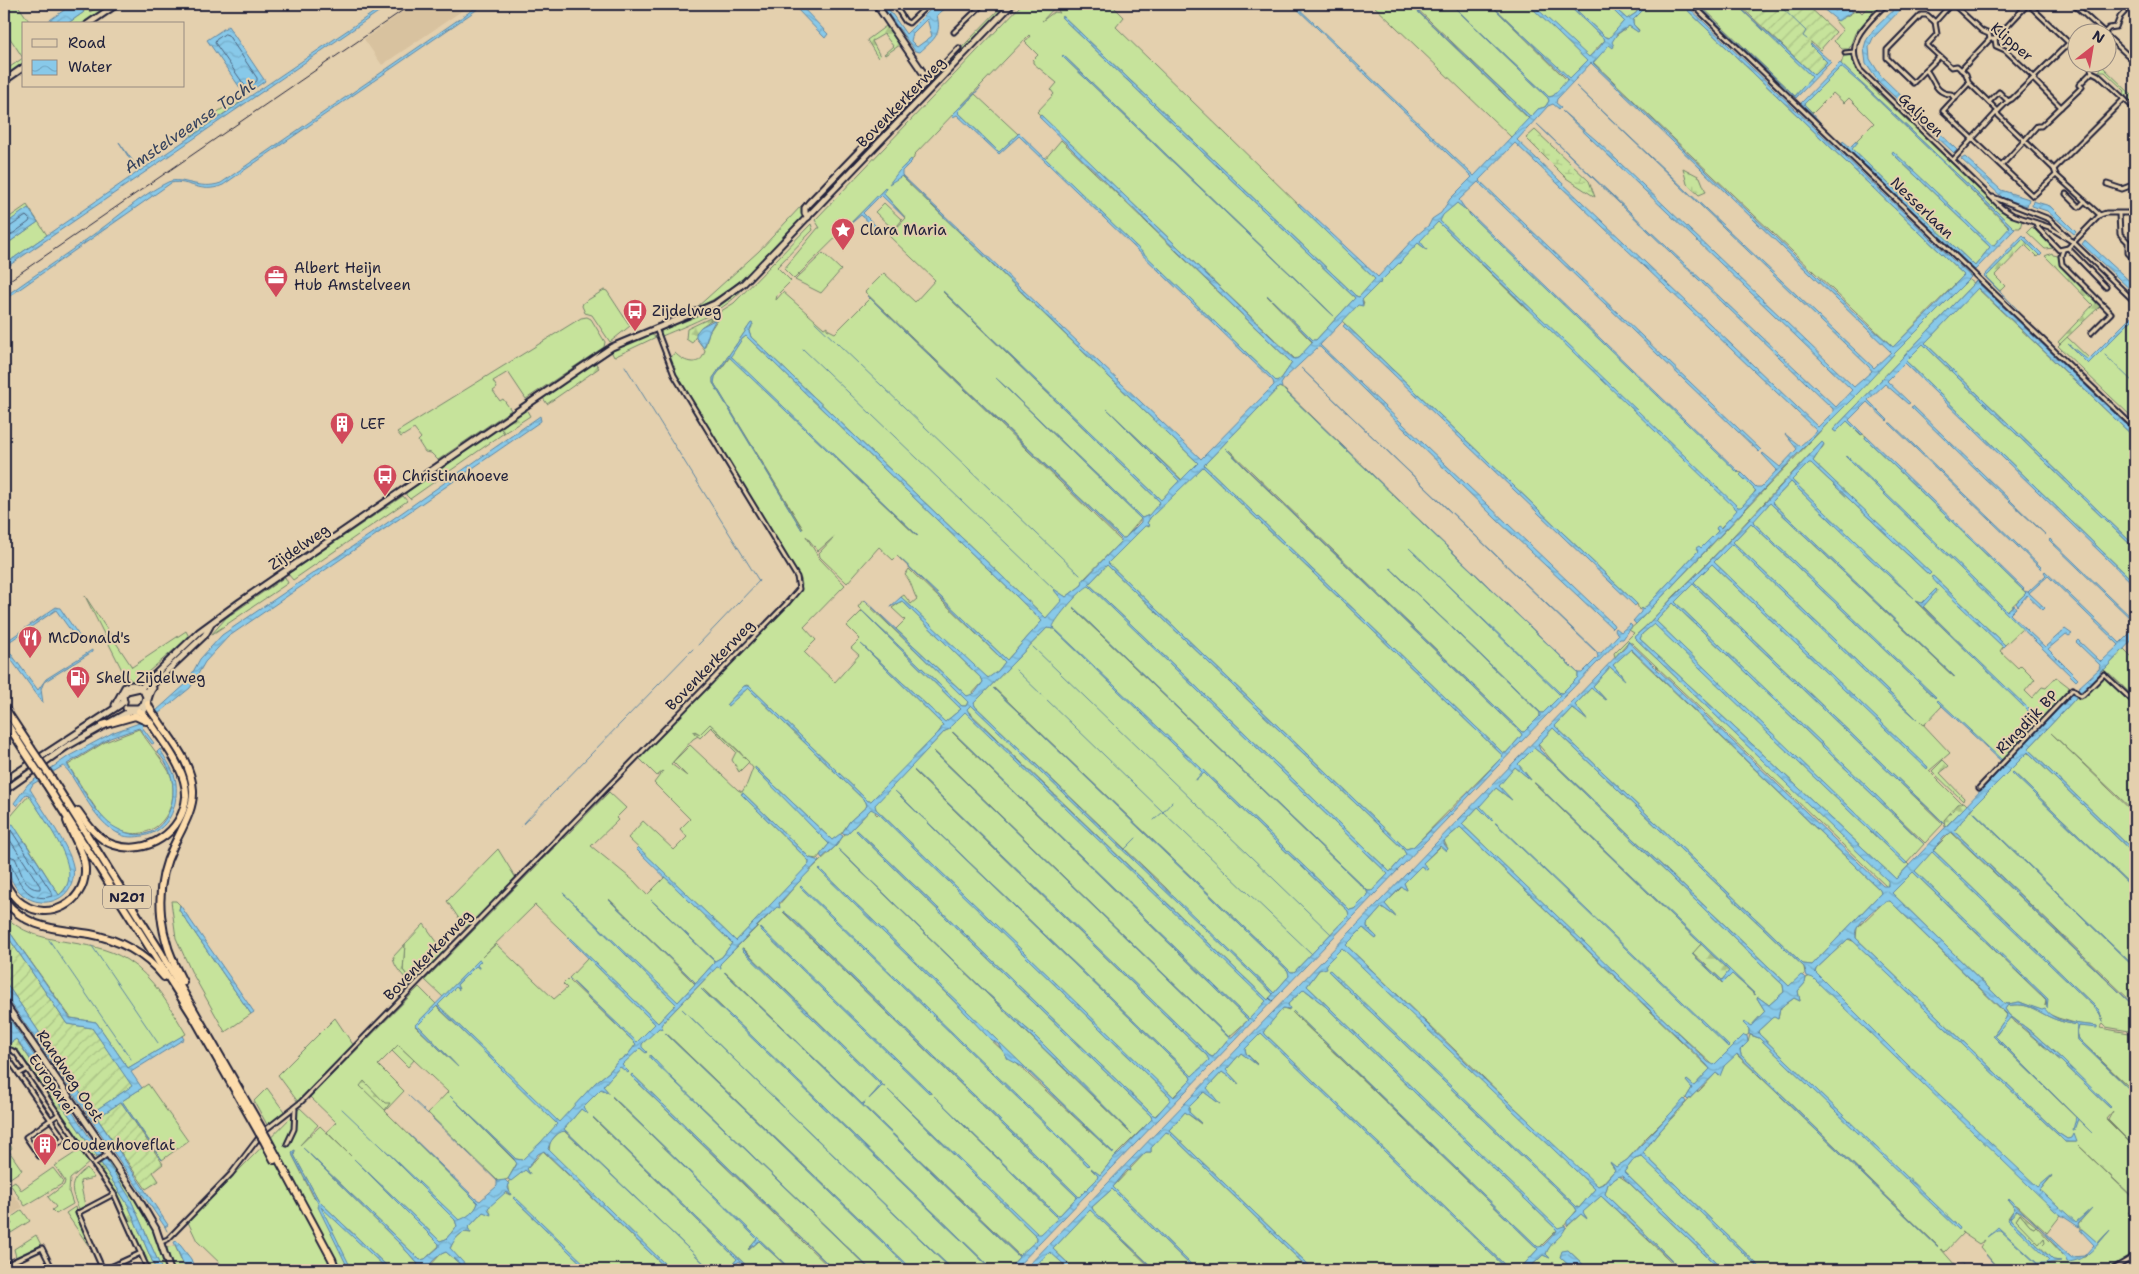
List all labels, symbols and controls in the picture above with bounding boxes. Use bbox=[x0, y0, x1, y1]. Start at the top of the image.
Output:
street label: Klipper bbox=[1986, 18, 2038, 66]
legend bbox=[22, 22, 185, 88]
north arrow bbox=[2066, 22, 2116, 72]
text: N bbox=[2089, 26, 2108, 47]
text: Road bbox=[68, 33, 106, 53]
street label: Bovenkerkerweg bbox=[852, 52, 950, 152]
text: Water bbox=[68, 57, 112, 77]
water label: Amstelveense Tocht bbox=[120, 74, 260, 178]
street label: Galjoen bbox=[1894, 89, 1948, 141]
street label: Nesserlaan bbox=[1886, 173, 1958, 243]
place icon: Clara Maria bbox=[830, 217, 856, 251]
place label: Clara Maria bbox=[860, 220, 947, 240]
place label: Albert Heijn Hub Amstelveen bbox=[294, 258, 411, 295]
office icon: Albert Heijn Hub Amstelveen bbox=[263, 264, 289, 298]
bus stop icon: Zijdelweg bbox=[622, 298, 648, 332]
place label: Zijdelweg bbox=[652, 301, 722, 321]
building icon: LEF bbox=[329, 411, 355, 445]
place label: LEF bbox=[360, 414, 385, 434]
bus stop icon: Christinahoeve bbox=[372, 463, 398, 497]
place label: Christinahoeve bbox=[402, 466, 509, 486]
street label: Zijdelweg bbox=[265, 519, 333, 575]
street label: Bovenkerkerweg bbox=[661, 615, 759, 715]
restaurant icon: McDonald's bbox=[17, 625, 43, 659]
place label: McDonald's bbox=[48, 628, 130, 648]
fuel station icon: Shell Zijdelweg bbox=[65, 665, 91, 699]
place label: Shell Zijdelweg bbox=[96, 668, 206, 688]
street label: Ringdijk BP bbox=[1991, 686, 2063, 758]
road number: N201 bbox=[103, 886, 151, 909]
street label: Bovenkerkerweg bbox=[379, 905, 477, 1005]
street label: Randweg Oost bbox=[32, 1026, 108, 1126]
street label: Europarei bbox=[24, 1050, 80, 1118]
building icon: Coudenhoveflat bbox=[32, 1132, 58, 1166]
place label: Coudenhoveflat bbox=[62, 1135, 175, 1155]

